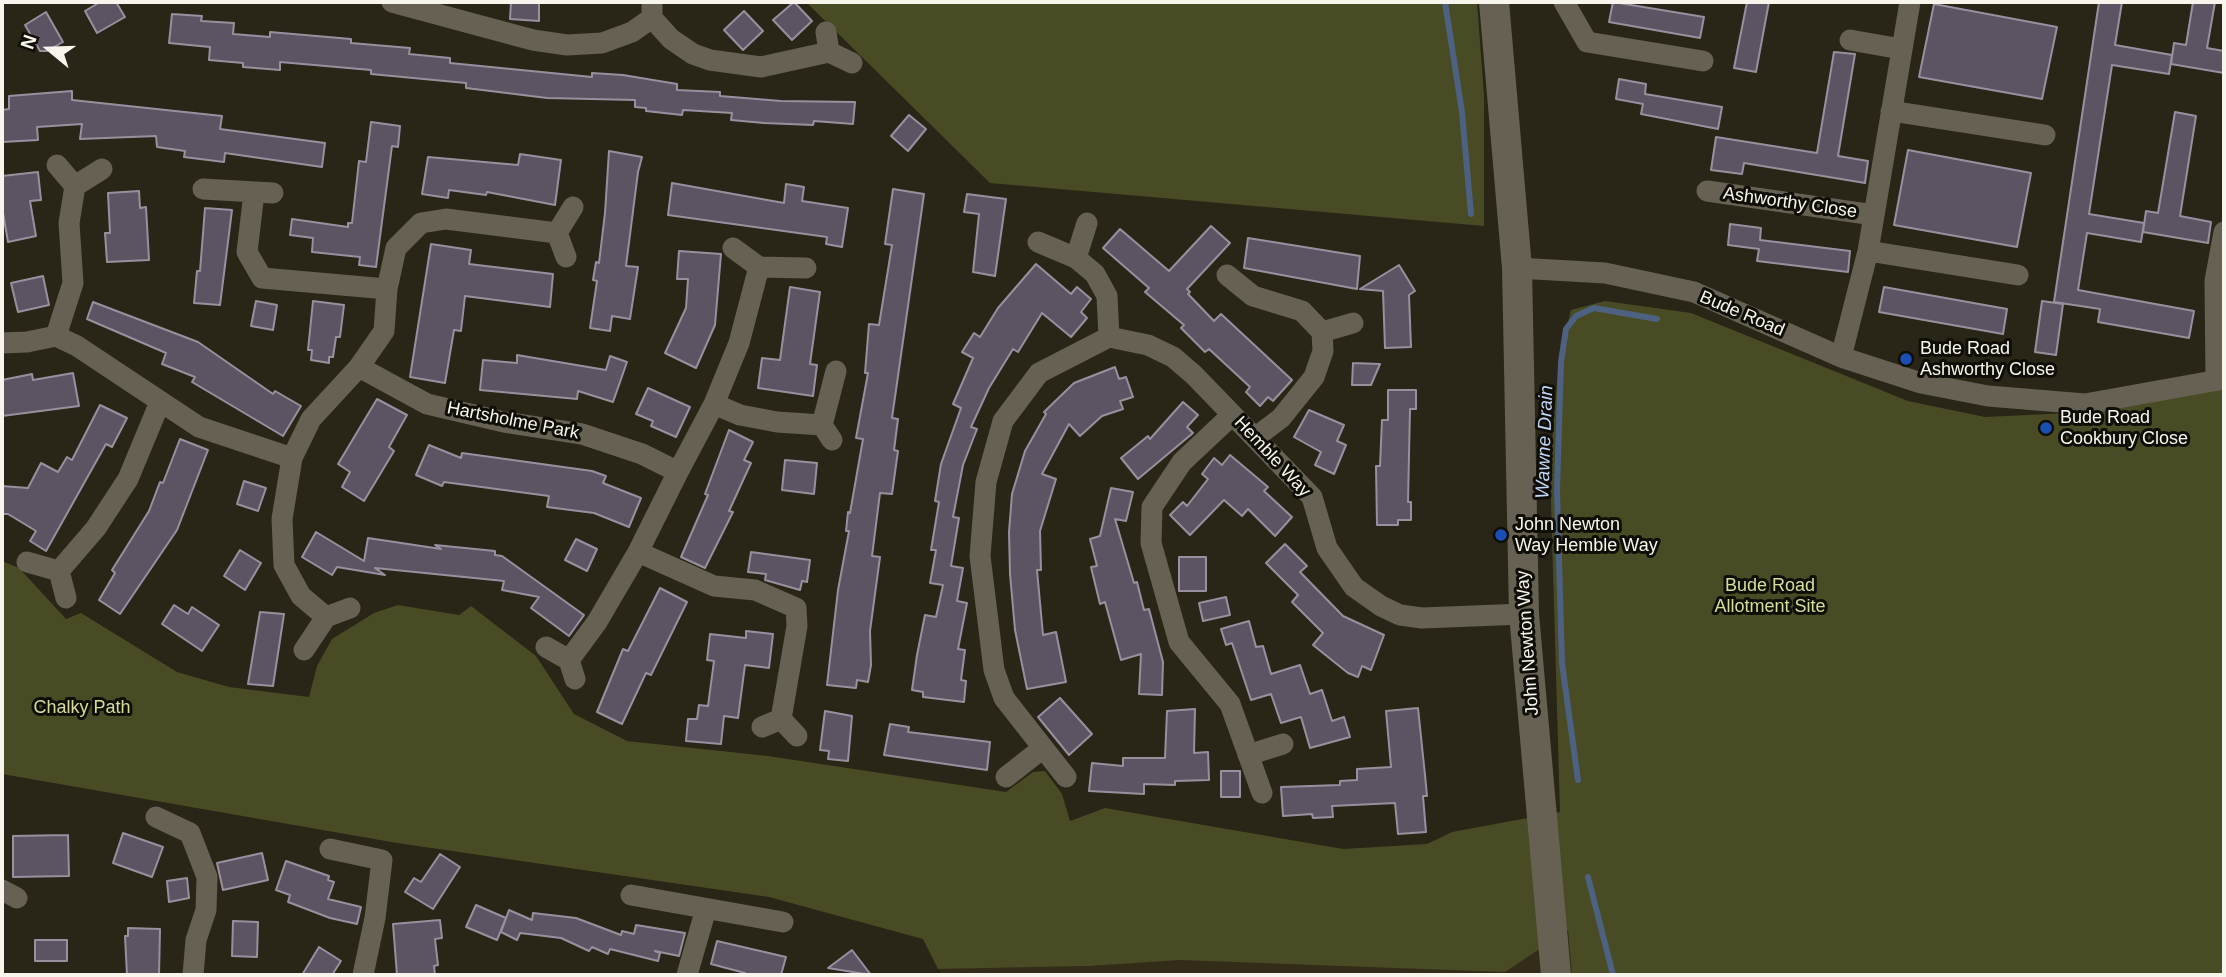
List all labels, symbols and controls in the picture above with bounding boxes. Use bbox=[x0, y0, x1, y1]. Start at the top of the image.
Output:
north arrow bbox=[14, 14, 84, 84]
text: N bbox=[17, 32, 41, 52]
street label: Ashworthy Close bbox=[1722, 183, 1858, 223]
street label: Bude Road bbox=[1696, 286, 1788, 342]
place label: Bude Road Ashworthy Close bbox=[1920, 338, 2055, 380]
marker: Bude Road Ashworthy Close bbox=[1898, 351, 1914, 367]
water label: Wawne Drain bbox=[1532, 385, 1558, 499]
street label: Hartsholme Park bbox=[445, 398, 581, 444]
place label: Bude Road Cookbury Close bbox=[2060, 407, 2188, 450]
street label: Hemble Way bbox=[1229, 412, 1315, 502]
marker: Bude Road Cookbury Close bbox=[2038, 420, 2054, 436]
place label: John Newton Way Hemble Way bbox=[1515, 514, 1658, 556]
marker: John Newton Way Hemble Way bbox=[1493, 527, 1509, 543]
street label: John Newton Way bbox=[1512, 570, 1544, 716]
park label: Bude Road Allotment Site bbox=[1714, 575, 1826, 618]
park label: Chalky Path bbox=[33, 697, 131, 719]

